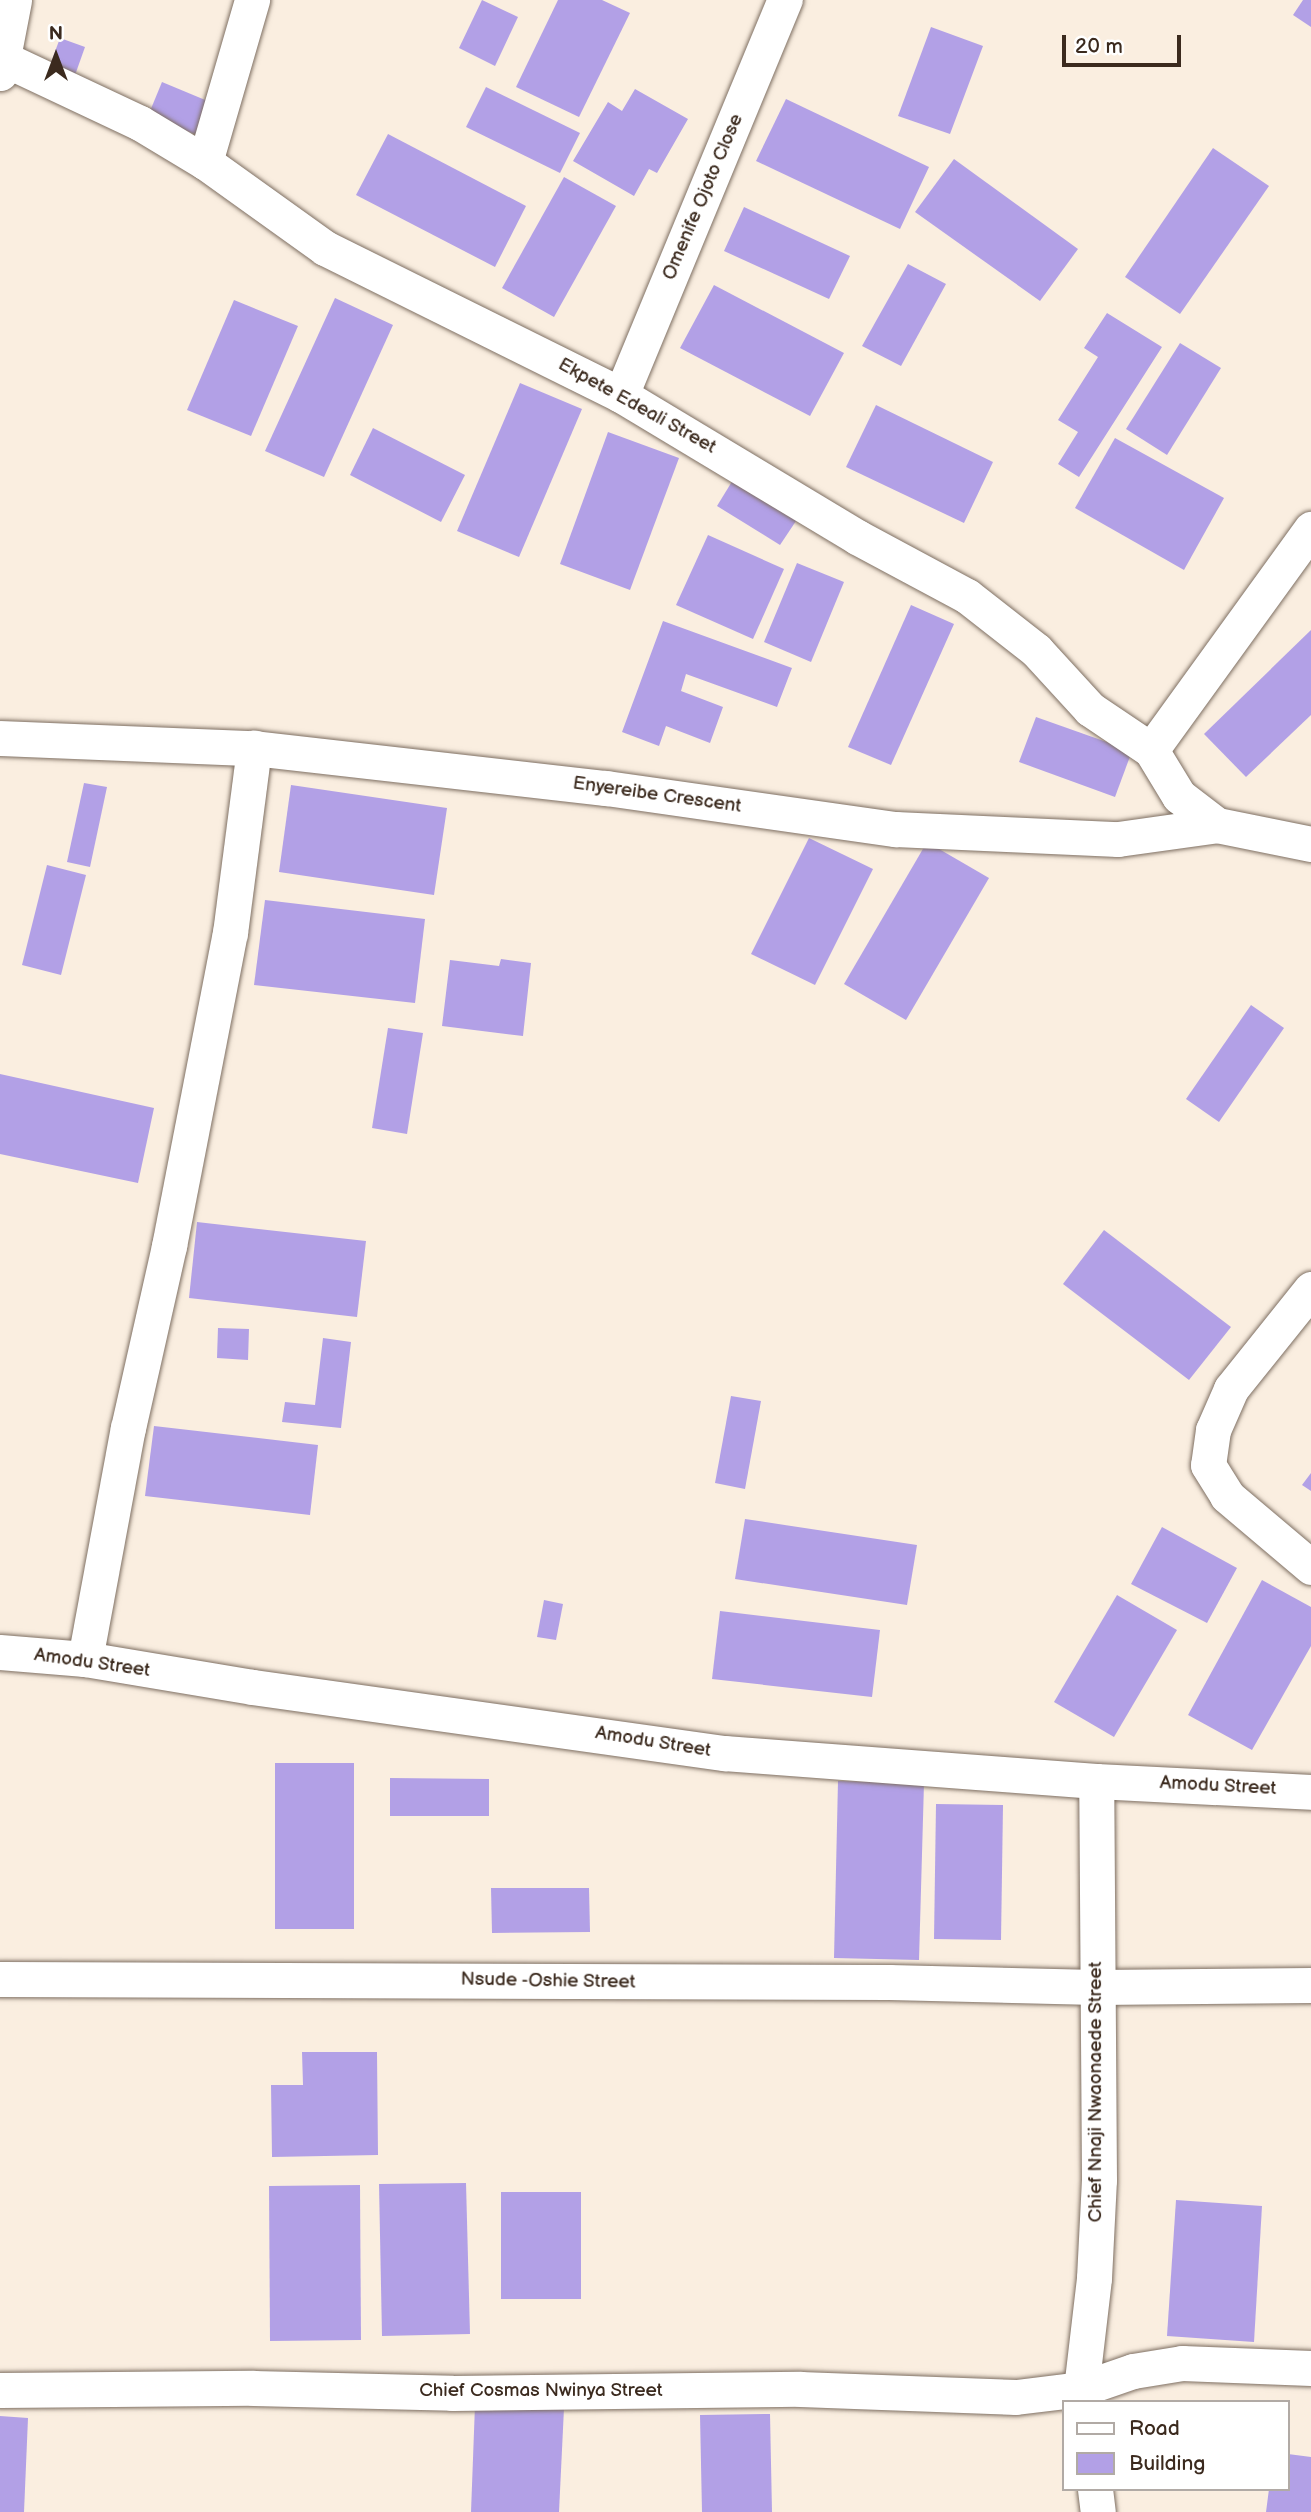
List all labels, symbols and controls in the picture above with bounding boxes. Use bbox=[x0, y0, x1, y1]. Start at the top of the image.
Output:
north arrow bbox=[21, 21, 91, 91]
scale bar bbox=[1066, 21, 1185, 65]
text: N bbox=[49, 23, 63, 46]
text: 20 m bbox=[1075, 34, 1123, 59]
street label: Omenife Ojoto Close bbox=[658, 111, 748, 283]
street label: Ekpete Edeali Street bbox=[554, 353, 720, 459]
street label: Enyereibe Crescent bbox=[571, 772, 743, 818]
street label: Amodu Street bbox=[33, 1644, 151, 1682]
street label: Amodu Street bbox=[593, 1722, 713, 1762]
street label: Amodu Street bbox=[1159, 1772, 1277, 1800]
street label: Chief Nnaji Nwaonaede Street bbox=[1085, 1961, 1107, 2223]
street label: Nsude -Oshie Street bbox=[460, 1968, 636, 1994]
street label: Chief Cosmas Nwinya Street bbox=[419, 2380, 663, 2402]
legend bbox=[1062, 2400, 1290, 2491]
text: Road bbox=[1129, 2416, 1180, 2441]
text: Building bbox=[1129, 2451, 1205, 2476]

